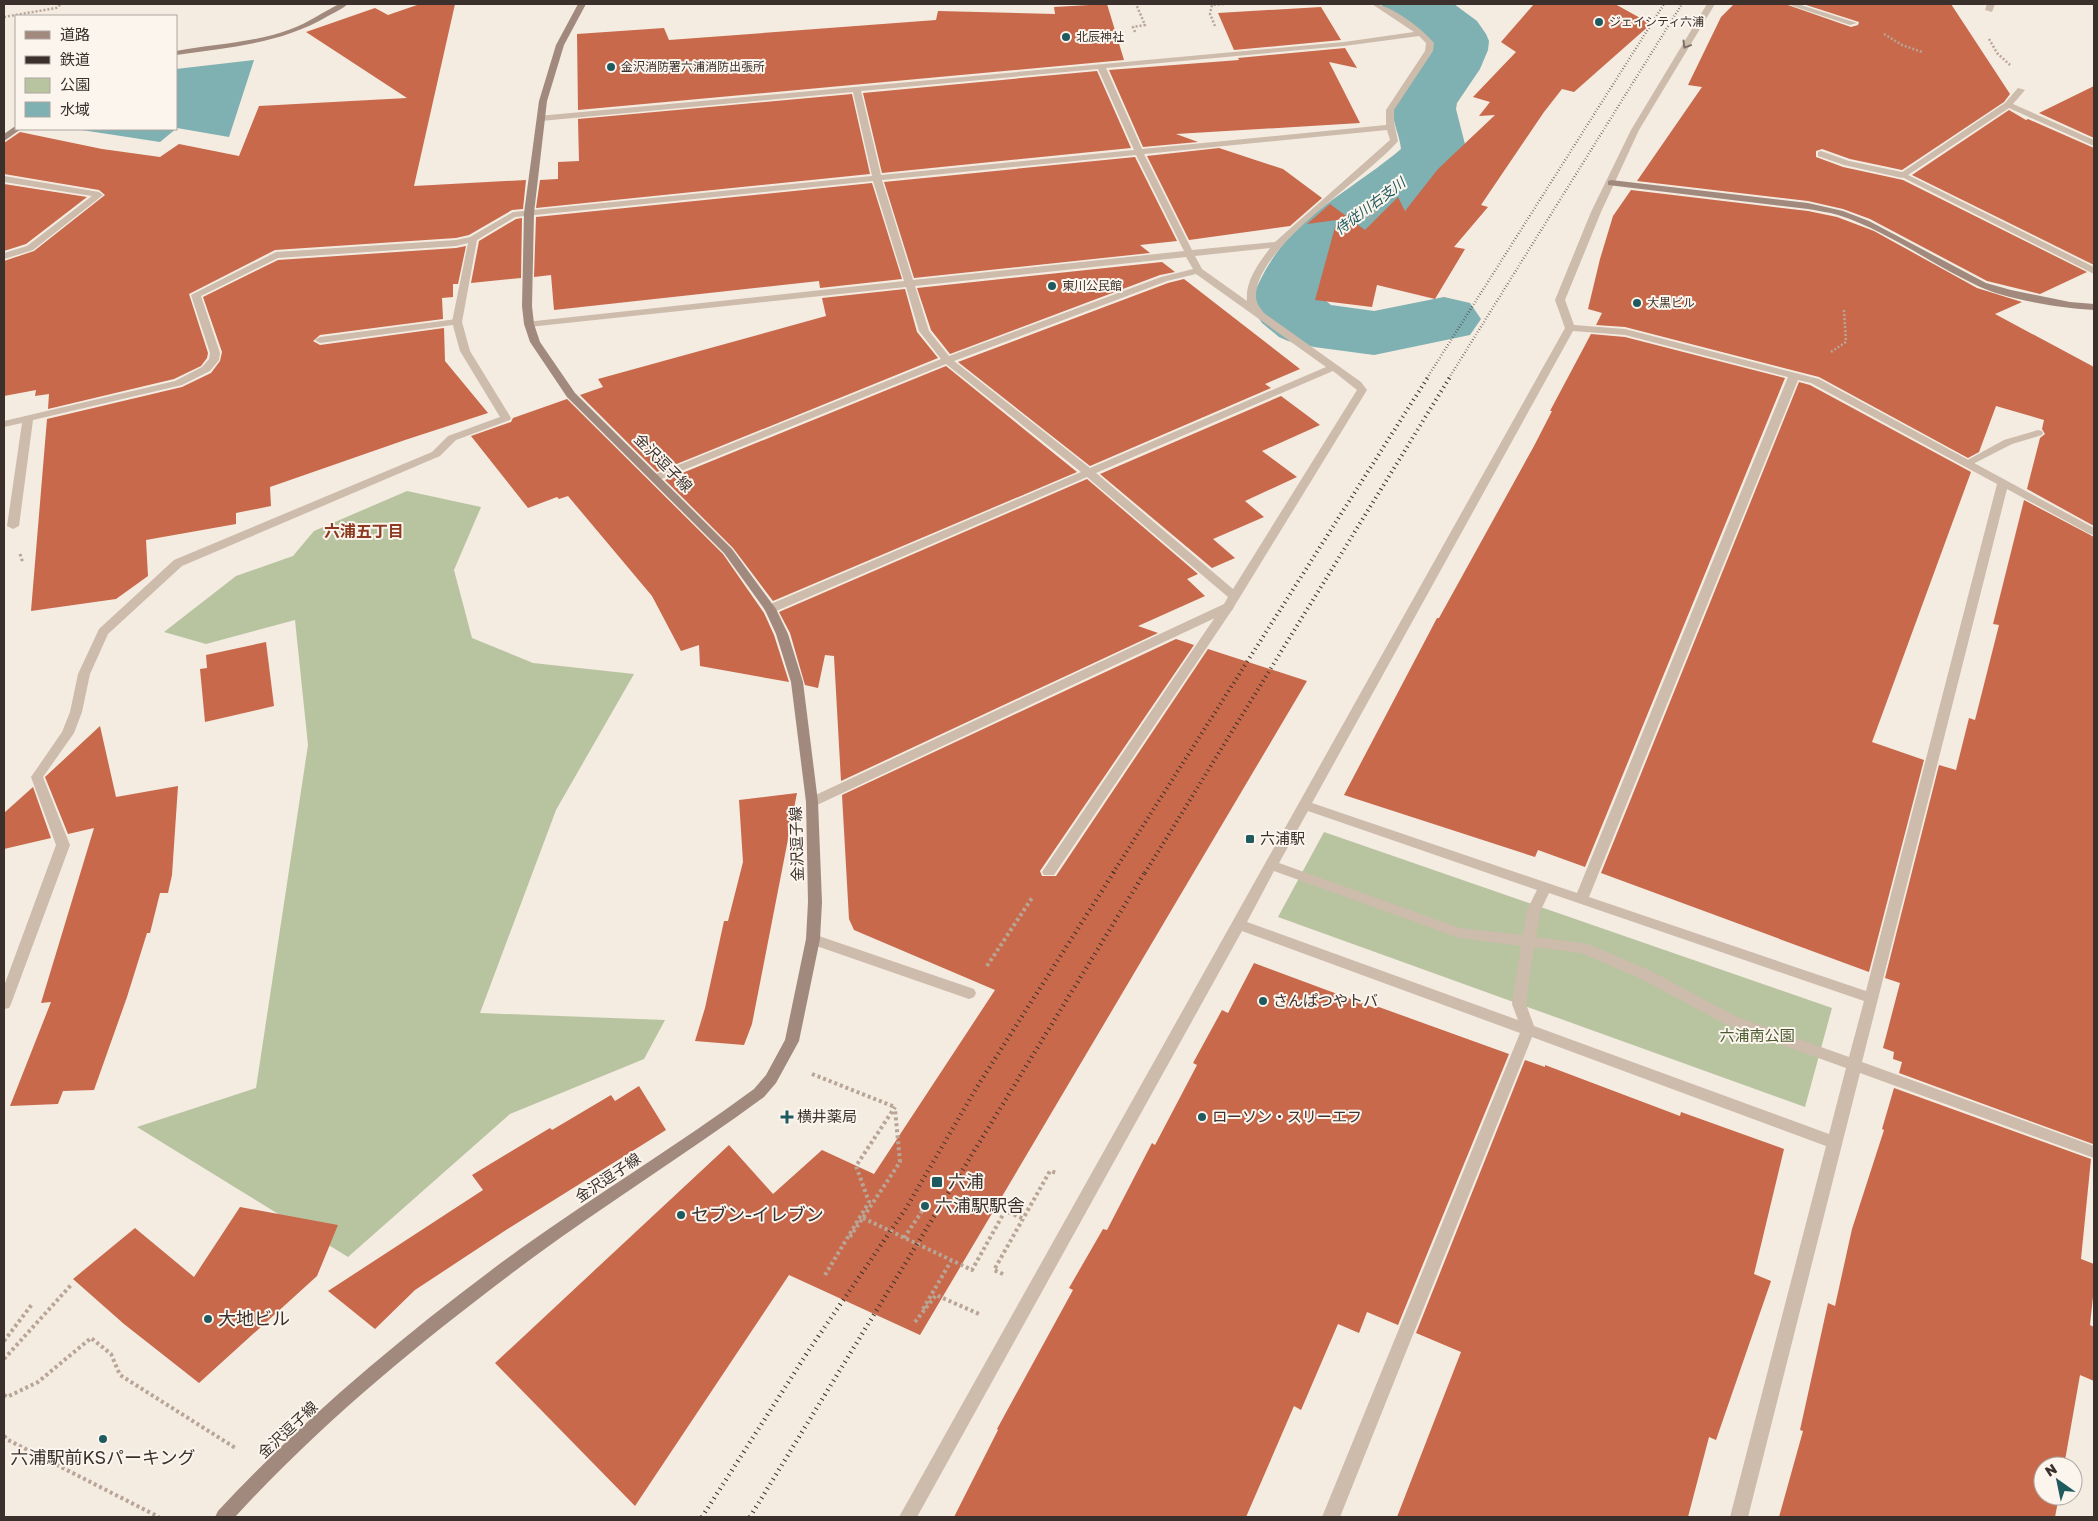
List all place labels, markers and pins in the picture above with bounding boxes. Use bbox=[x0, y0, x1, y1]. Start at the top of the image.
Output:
place label: ジェイシティ六浦 bbox=[1609, 14, 1704, 29]
marker: ジェイシティ六浦 bbox=[1593, 16, 1605, 28]
place label: 北辰神社 bbox=[1076, 29, 1124, 44]
marker: 北辰神社 bbox=[1060, 31, 1072, 43]
place label: 金沢消防署六浦消防出張所 bbox=[621, 59, 765, 74]
marker: 金沢消防署六浦消防出張所 bbox=[605, 61, 617, 73]
place label: 東川公民館 bbox=[1062, 278, 1122, 293]
marker: 東川公民館 bbox=[1046, 280, 1058, 292]
place label: 大黒ビル bbox=[1647, 295, 1695, 310]
marker: 大黒ビル bbox=[1631, 297, 1643, 309]
place label: 六浦駅 bbox=[1260, 829, 1305, 847]
marker: 六浦駅 bbox=[1244, 833, 1256, 845]
place label: さんぱつやトバ bbox=[1273, 991, 1378, 1009]
marker: さんぱつやトバ bbox=[1257, 995, 1269, 1007]
place label: 横井薬局 bbox=[797, 1107, 857, 1125]
place label: ローソン・スリーエフ bbox=[1212, 1107, 1362, 1125]
marker: 横井薬局 bbox=[781, 1111, 793, 1123]
marker: ローソン・スリーエフ bbox=[1196, 1111, 1208, 1123]
place label: 六浦 bbox=[948, 1170, 984, 1192]
marker: 六浦 bbox=[930, 1175, 944, 1189]
place label: 六浦駅駅舎 bbox=[935, 1194, 1025, 1216]
marker: 六浦駅駅舎 bbox=[919, 1200, 931, 1212]
place label: セブン-イレブン bbox=[691, 1203, 824, 1225]
marker: セブン-イレブン bbox=[675, 1209, 687, 1221]
place label: 大地ビル bbox=[218, 1307, 290, 1329]
marker: 大地ビル bbox=[202, 1313, 214, 1325]
marker: 六浦駅前KSパーキング bbox=[97, 1433, 109, 1445]
place label: 六浦駅前KSパーキング bbox=[10, 1446, 196, 1468]

